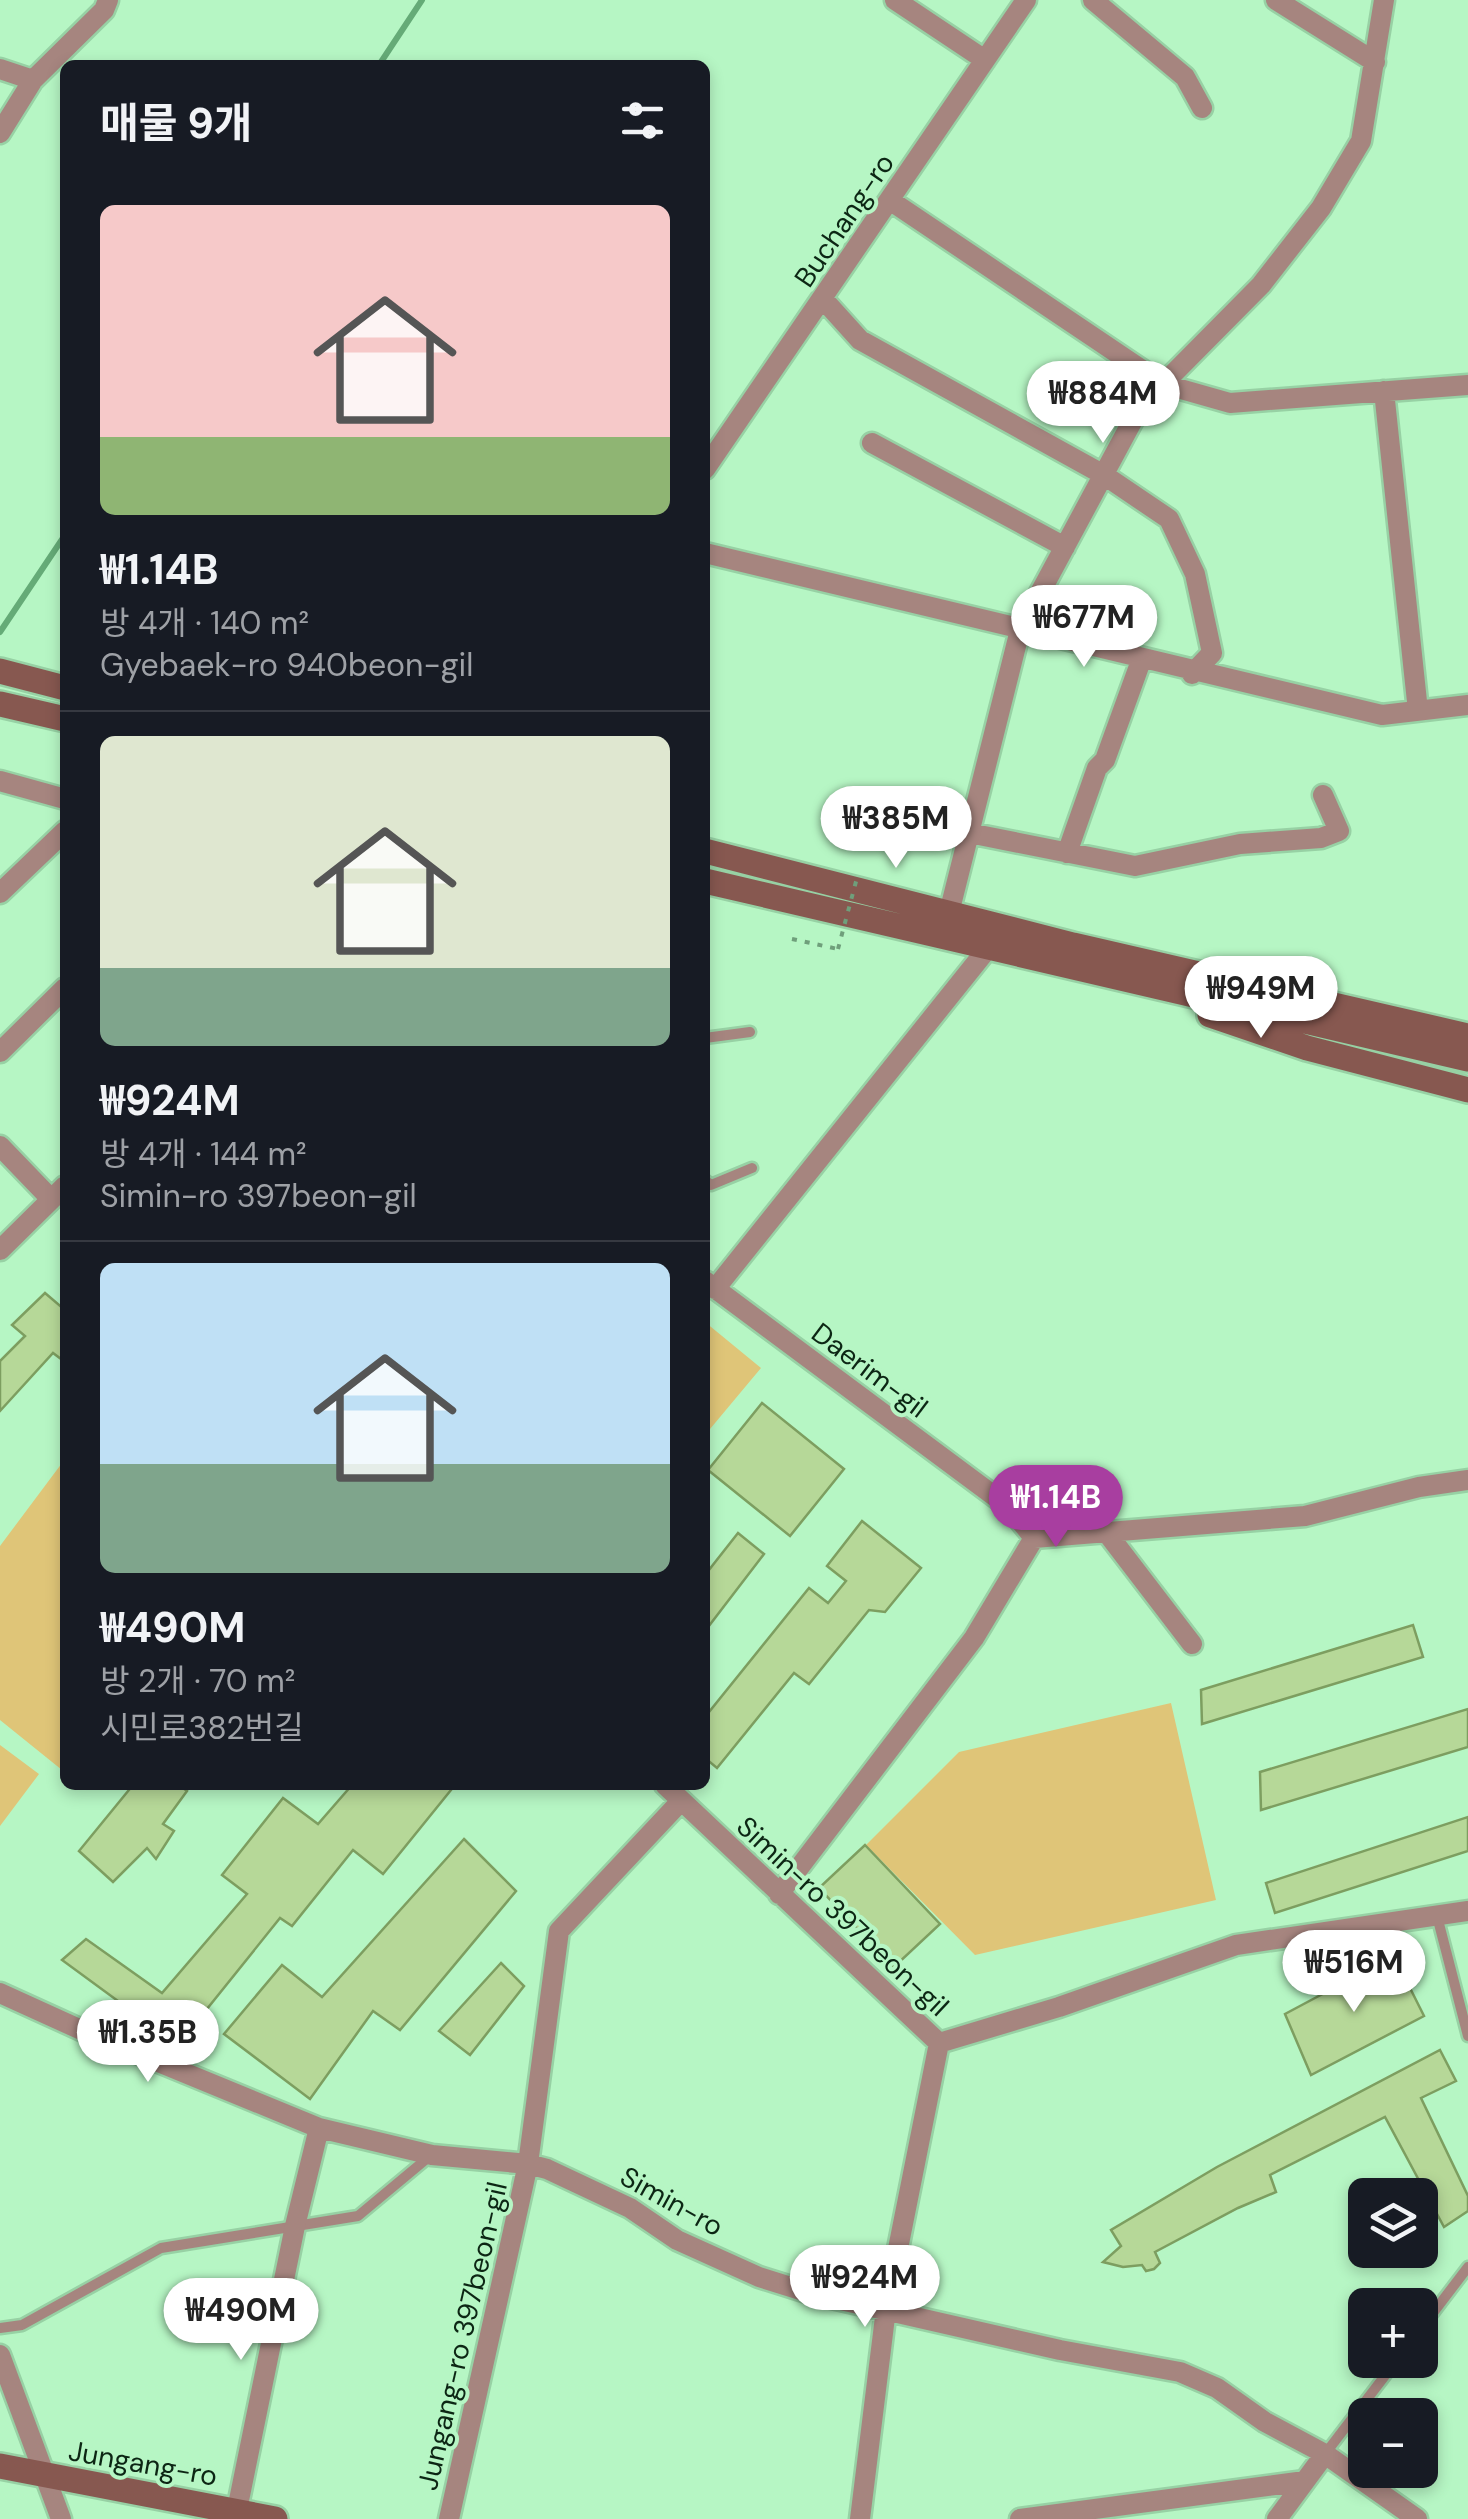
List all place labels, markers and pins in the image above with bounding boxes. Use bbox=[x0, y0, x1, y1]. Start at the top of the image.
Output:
pin: ₩884M bbox=[1033, 361, 1173, 446]
pin: ₩677M bbox=[1014, 585, 1154, 670]
pin: ₩385M bbox=[826, 786, 966, 871]
pin: ₩949M bbox=[1191, 956, 1331, 1041]
pin: ₩1.14B bbox=[975, 1465, 1137, 1550]
pin: ₩516M bbox=[1284, 1930, 1424, 2015]
pin: ₩1.35B bbox=[67, 2000, 229, 2085]
pin: ₩924M bbox=[795, 2245, 935, 2330]
pin: ₩490M bbox=[171, 2278, 311, 2363]

